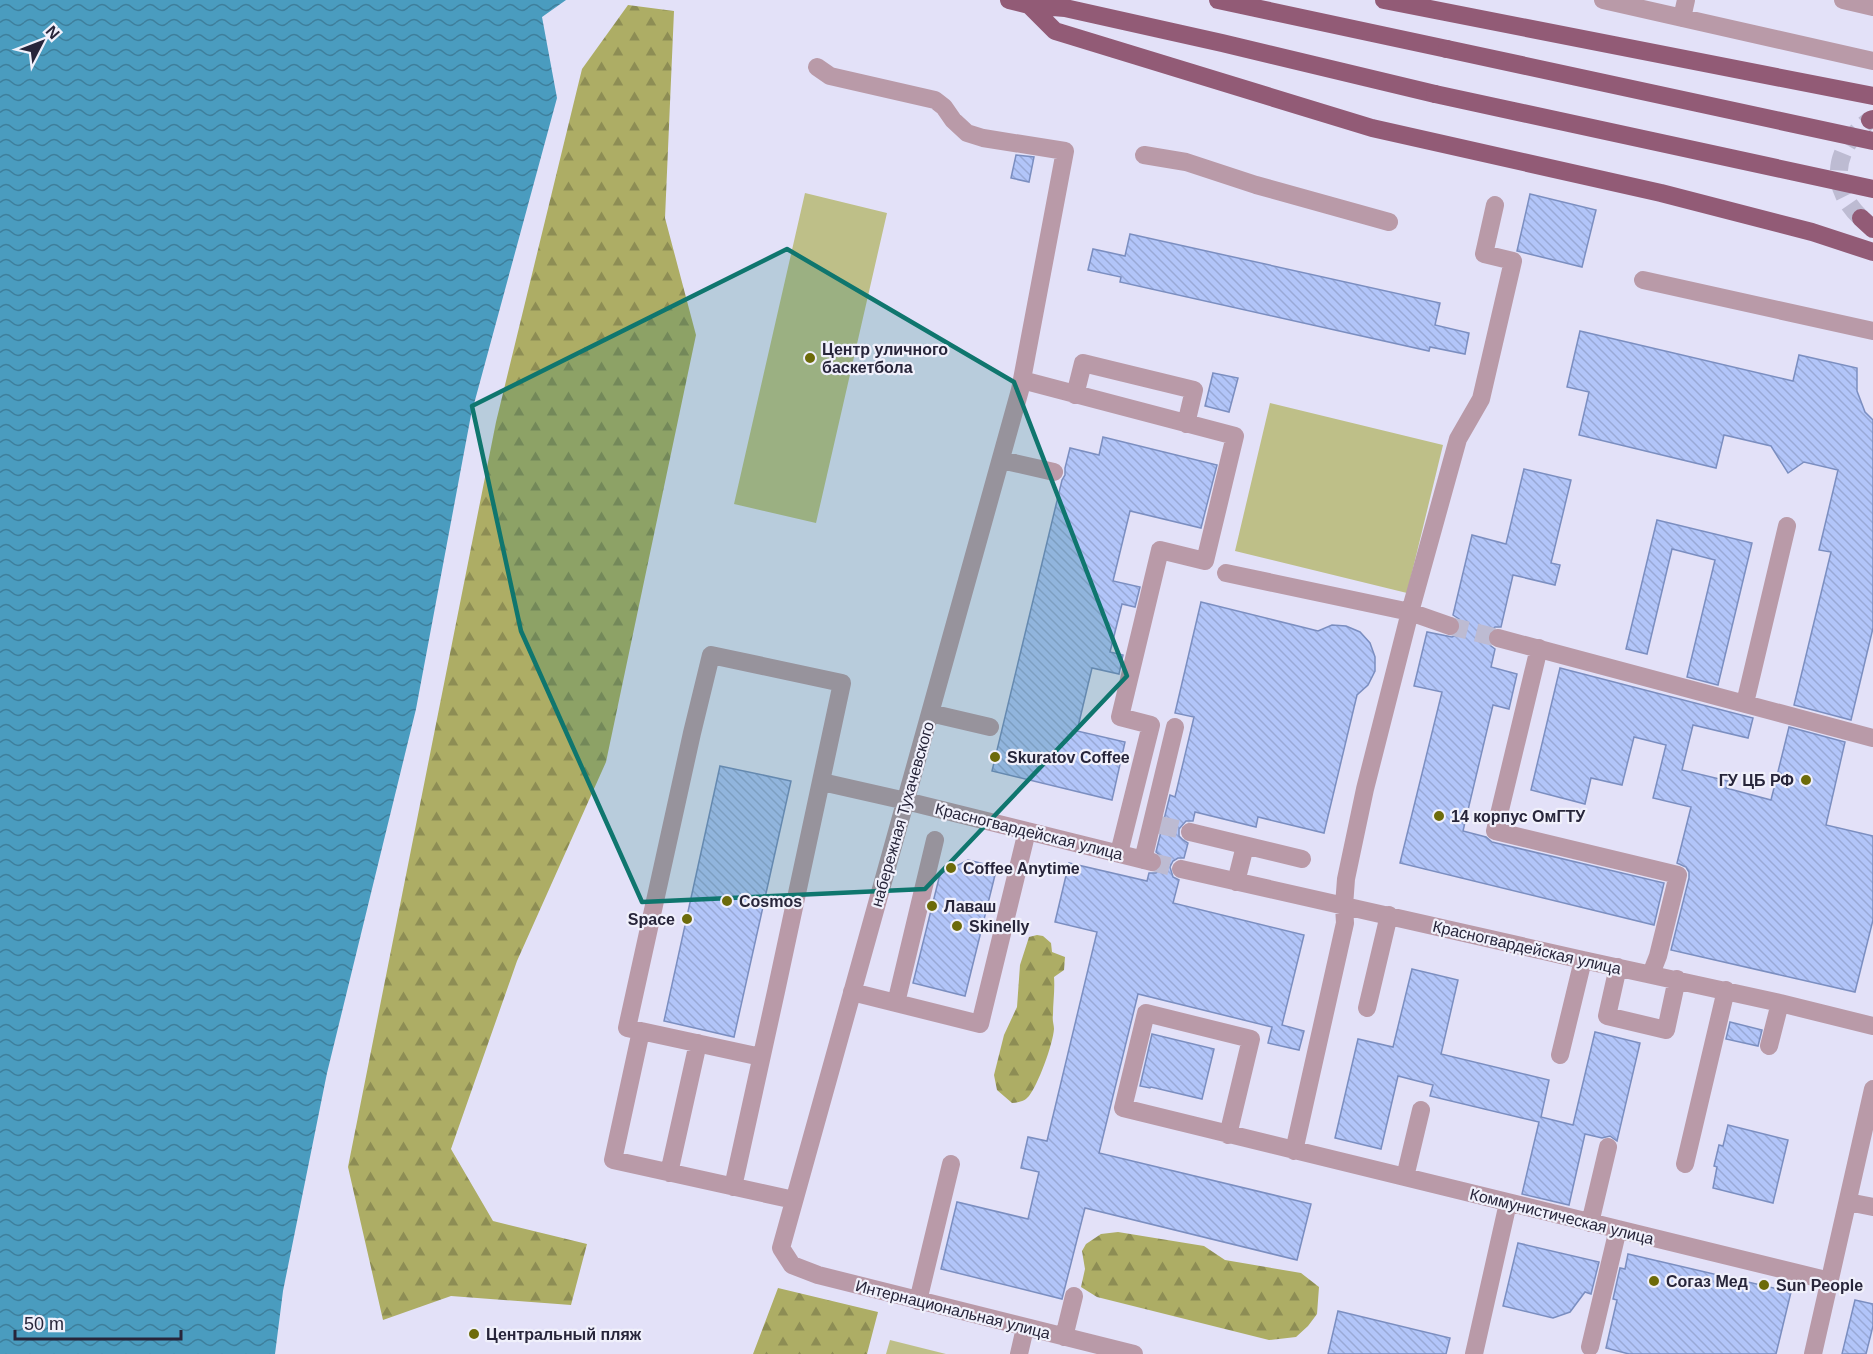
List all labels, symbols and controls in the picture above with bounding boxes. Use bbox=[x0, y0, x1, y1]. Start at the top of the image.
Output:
north arrow bbox=[12, 12, 72, 72]
text: N bbox=[43, 22, 63, 42]
place label: Центр уличного баскетбола bbox=[822, 341, 948, 376]
marker: Центр уличного баскетбола bbox=[803, 351, 817, 365]
street label: набережная Тухачевского bbox=[868, 719, 937, 909]
place label: Skuratov Coffee bbox=[1007, 749, 1130, 766]
marker: Skuratov Coffee bbox=[988, 750, 1002, 764]
place label: ГУ ЦБ РФ bbox=[1719, 772, 1794, 789]
marker: ГУ ЦБ РФ bbox=[1799, 773, 1813, 787]
street label: Красногвардейская улица bbox=[933, 800, 1125, 863]
place label: 14 корпус ОмГТУ bbox=[1451, 808, 1586, 825]
marker: 14 корпус ОмГТУ bbox=[1432, 809, 1446, 823]
place label: Coffee Anytime bbox=[963, 860, 1080, 877]
marker: Coffee Anytime bbox=[944, 861, 958, 875]
place label: Cosmos bbox=[739, 893, 802, 910]
marker: Cosmos bbox=[720, 894, 734, 908]
place label: Лаваш bbox=[944, 898, 996, 915]
marker: Лаваш bbox=[925, 899, 939, 913]
place label: Space bbox=[628, 911, 675, 928]
marker: Space bbox=[680, 912, 694, 926]
place label: Skinelly bbox=[969, 918, 1030, 935]
street label: Красногвардейская улица bbox=[1431, 918, 1623, 977]
marker: Skinelly bbox=[950, 919, 964, 933]
street label: Коммунистическая улица bbox=[1468, 1185, 1656, 1248]
place label: Согаз Мед bbox=[1666, 1273, 1748, 1290]
marker: Согаз Мед bbox=[1647, 1274, 1661, 1288]
street label: Интернациональная улица bbox=[854, 1277, 1052, 1342]
place label: Sun People bbox=[1776, 1277, 1863, 1294]
marker: Sun People bbox=[1757, 1278, 1771, 1292]
scale bar bbox=[15, 1303, 182, 1341]
text: 50 m bbox=[24, 1314, 64, 1334]
place label: Центральный пляж bbox=[486, 1326, 642, 1343]
marker: Центральный пляж bbox=[467, 1327, 481, 1341]

